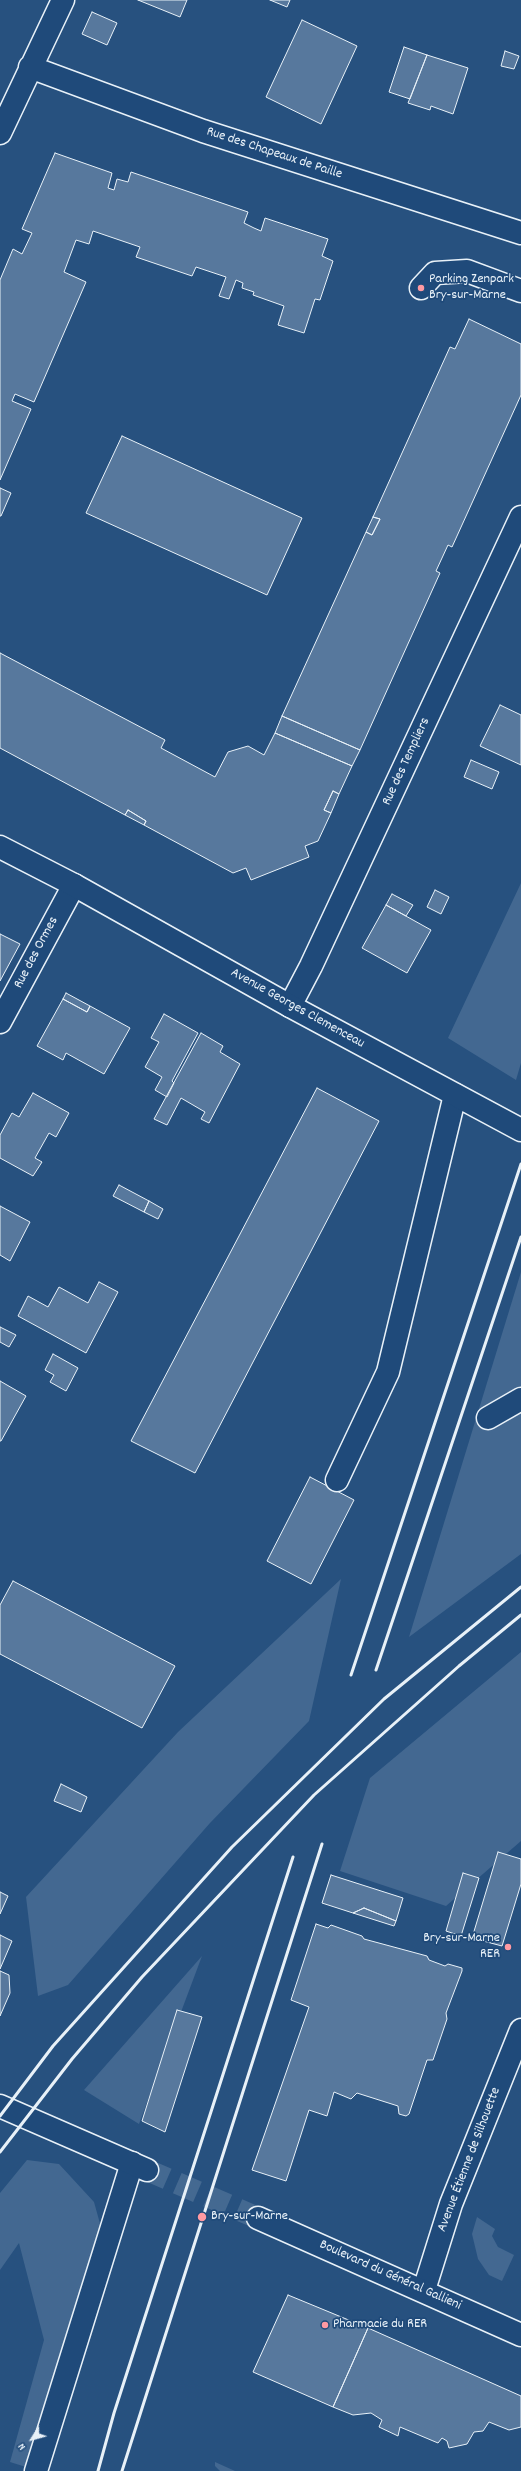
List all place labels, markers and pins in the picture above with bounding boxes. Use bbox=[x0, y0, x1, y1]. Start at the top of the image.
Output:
place label: Parking Zenpark Bry-sur-Marne bbox=[429, 272, 514, 304]
marker: Parking Zenpark Bry-sur-Marne bbox=[416, 283, 426, 293]
place label: Bry-sur-Marne RER bbox=[423, 1931, 500, 1964]
marker: Bry-sur-Marne RER bbox=[503, 1942, 513, 1952]
place label: Bry-sur-Marne bbox=[211, 2209, 288, 2225]
marker: Bry-sur-Marne bbox=[196, 2211, 208, 2223]
place label: Pharmacie du RER bbox=[333, 2317, 427, 2333]
marker: Pharmacie du RER bbox=[320, 2320, 330, 2330]

